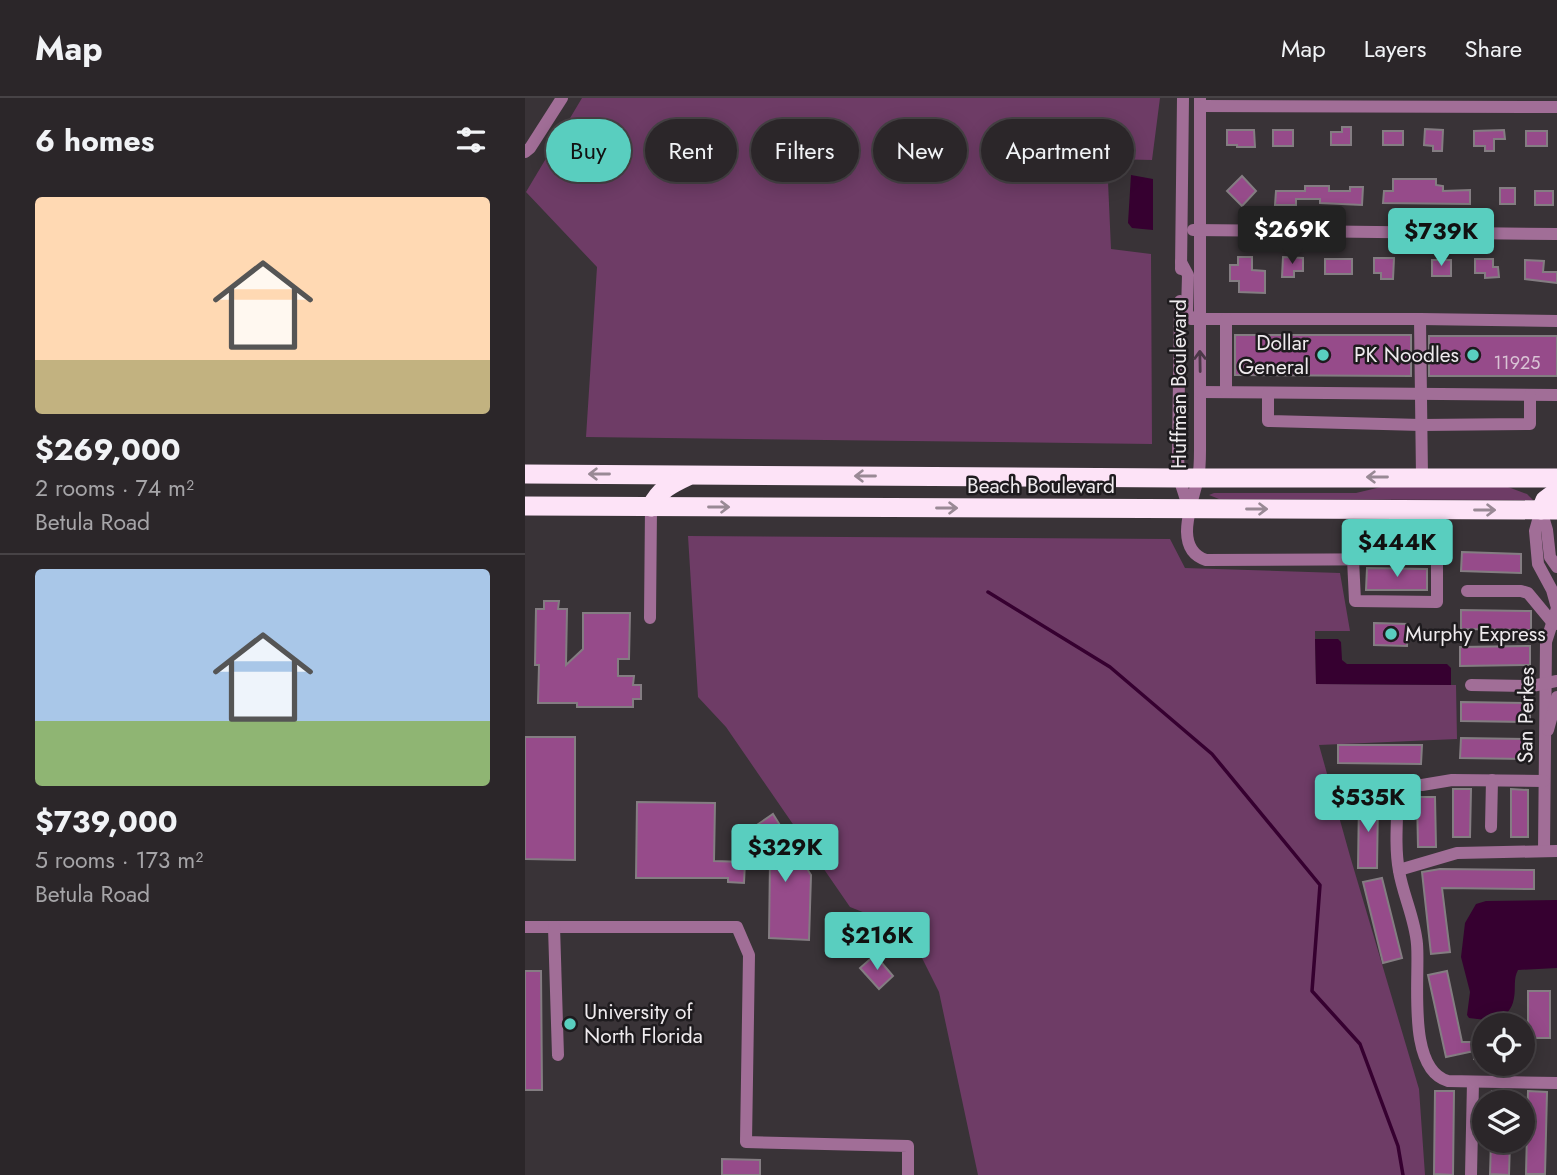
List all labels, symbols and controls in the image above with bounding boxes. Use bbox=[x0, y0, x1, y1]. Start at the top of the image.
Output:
text: Map bbox=[35, 25, 103, 72]
text: Map bbox=[1281, 31, 1326, 66]
text: Layers bbox=[1364, 31, 1426, 66]
text: Share bbox=[1464, 31, 1522, 66]
text: 6 homes bbox=[35, 119, 154, 162]
chip: Buy bbox=[546, 119, 631, 182]
chip: Rent bbox=[645, 119, 737, 182]
chip: Filters bbox=[751, 119, 859, 182]
chip: New bbox=[873, 119, 967, 182]
chip: Apartment bbox=[981, 119, 1134, 182]
icon: filters bbox=[452, 121, 490, 159]
pin: $269K bbox=[1243, 206, 1341, 266]
pin: $739K bbox=[1392, 208, 1490, 268]
text: $269K bbox=[1254, 212, 1330, 246]
text: $739K bbox=[1404, 214, 1478, 248]
icon: home bbox=[200, 242, 326, 368]
street label: Huffman Boulevard bbox=[1164, 299, 1194, 469]
place label: Dollar General bbox=[1238, 328, 1310, 382]
place label: PK Noodles bbox=[1354, 340, 1459, 370]
marker: Dollar General bbox=[1315, 347, 1331, 363]
marker: PK Noodles bbox=[1465, 347, 1481, 363]
one-way arrow bbox=[1193, 350, 1207, 373]
house number: 11925 bbox=[1494, 350, 1540, 376]
text: $269,000 bbox=[35, 428, 181, 471]
one-way arrow bbox=[588, 467, 611, 481]
one-way arrow bbox=[854, 469, 877, 482]
one-way arrow bbox=[1366, 470, 1389, 484]
text: 2 rooms · 74 m² bbox=[35, 471, 194, 505]
street label: Beach Boulevard bbox=[967, 471, 1115, 501]
one-way arrow bbox=[708, 500, 731, 514]
one-way arrow bbox=[935, 501, 958, 515]
one-way arrow bbox=[1245, 502, 1268, 516]
one-way arrow bbox=[1473, 503, 1496, 517]
text: Betula Road bbox=[35, 505, 150, 539]
pin: $444K bbox=[1348, 519, 1446, 579]
text: $444K bbox=[1358, 525, 1436, 559]
icon: home bbox=[200, 614, 326, 740]
place label: Murphy Express bbox=[1405, 619, 1546, 649]
marker: Murphy Express bbox=[1383, 626, 1399, 642]
street label: San Perkes bbox=[1510, 667, 1542, 763]
pin: $535K bbox=[1319, 774, 1417, 834]
text: $535K bbox=[1331, 780, 1405, 814]
text: $739,000 bbox=[35, 800, 178, 843]
pin: $329K bbox=[736, 824, 834, 884]
text: $329K bbox=[747, 830, 823, 864]
text: 5 rooms · 173 m² bbox=[35, 843, 203, 877]
text: Betula Road bbox=[35, 877, 150, 911]
pin: $216K bbox=[828, 912, 926, 972]
text: $216K bbox=[841, 918, 913, 952]
place label: University of North Florida bbox=[584, 997, 703, 1051]
map controls bbox=[1472, 1013, 1535, 1153]
button: locate bbox=[1472, 1013, 1535, 1076]
marker: University of North Florida bbox=[562, 1016, 578, 1032]
button: layers bbox=[1472, 1090, 1535, 1153]

